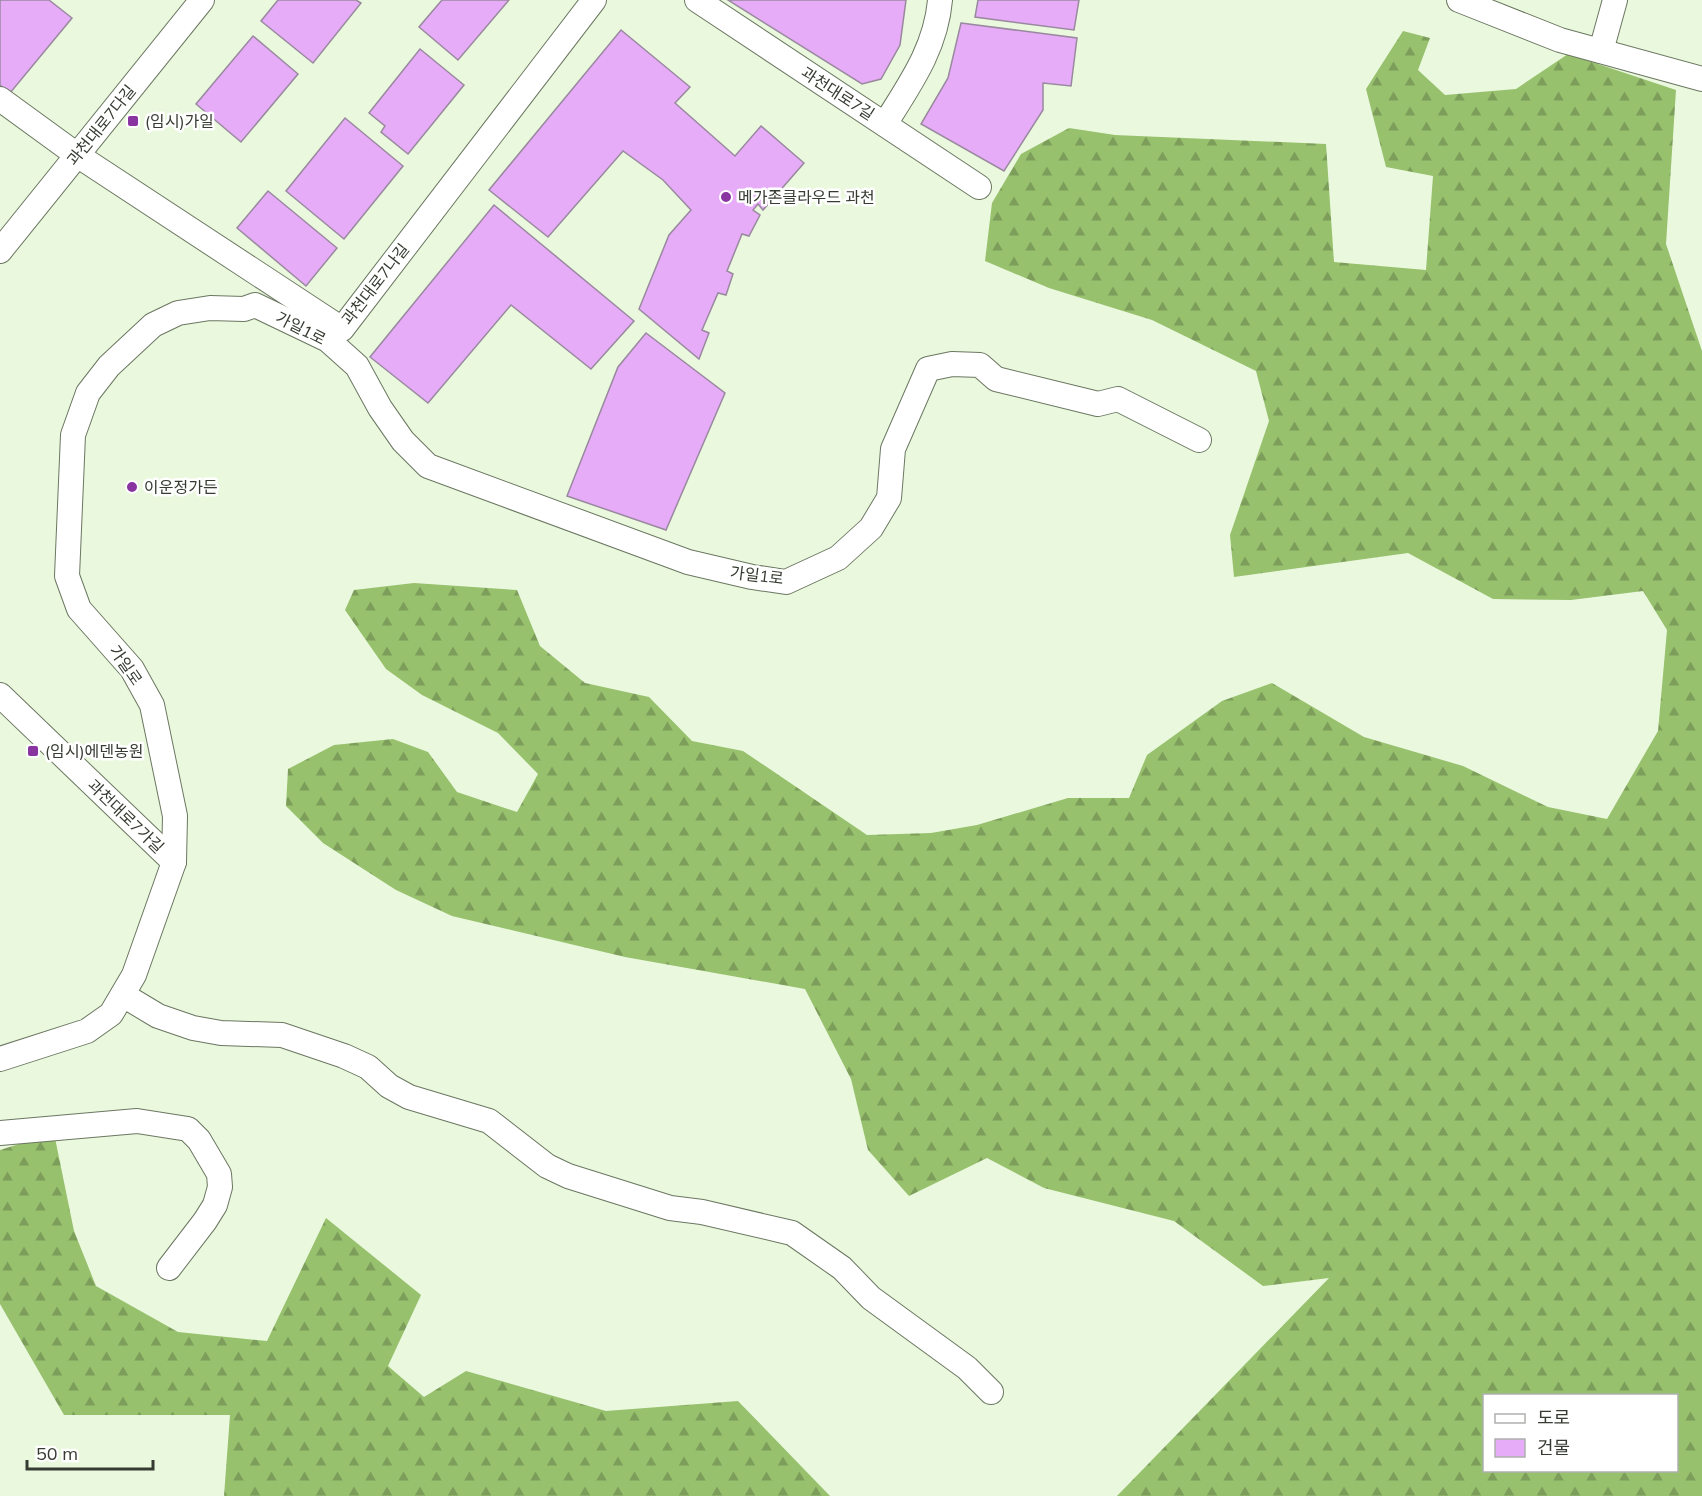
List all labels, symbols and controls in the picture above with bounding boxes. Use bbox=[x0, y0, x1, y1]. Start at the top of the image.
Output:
street label: 과천대로7길 bbox=[798, 62, 878, 124]
street label: 과천대로7다길 bbox=[62, 81, 140, 169]
place label: (임시)가일 bbox=[145, 111, 214, 131]
marker: (임시)가일 bbox=[126, 114, 140, 128]
place label: 메가존클라우드 과천 bbox=[738, 187, 875, 207]
marker: 메가존클라우드 과천 bbox=[719, 190, 733, 204]
street label: 과천대로7나길 bbox=[337, 239, 413, 329]
street label: 가일1로 bbox=[273, 307, 330, 349]
place label: 이운정가든 bbox=[144, 477, 218, 497]
marker: 이운정가든 bbox=[125, 480, 139, 494]
street label: 가일1로 bbox=[729, 562, 785, 588]
street label: 가일로 bbox=[105, 641, 147, 689]
place label: (임시)에덴농원 bbox=[45, 741, 144, 761]
marker: (임시)에덴농원 bbox=[26, 744, 40, 758]
street label: 과천대로7가길 bbox=[84, 775, 168, 857]
legend bbox=[1483, 1394, 1678, 1472]
text: 도로 bbox=[1537, 1406, 1570, 1429]
scale bar bbox=[27, 1433, 153, 1471]
text: 건물 bbox=[1537, 1436, 1570, 1459]
text: 50 m bbox=[36, 1442, 78, 1465]

